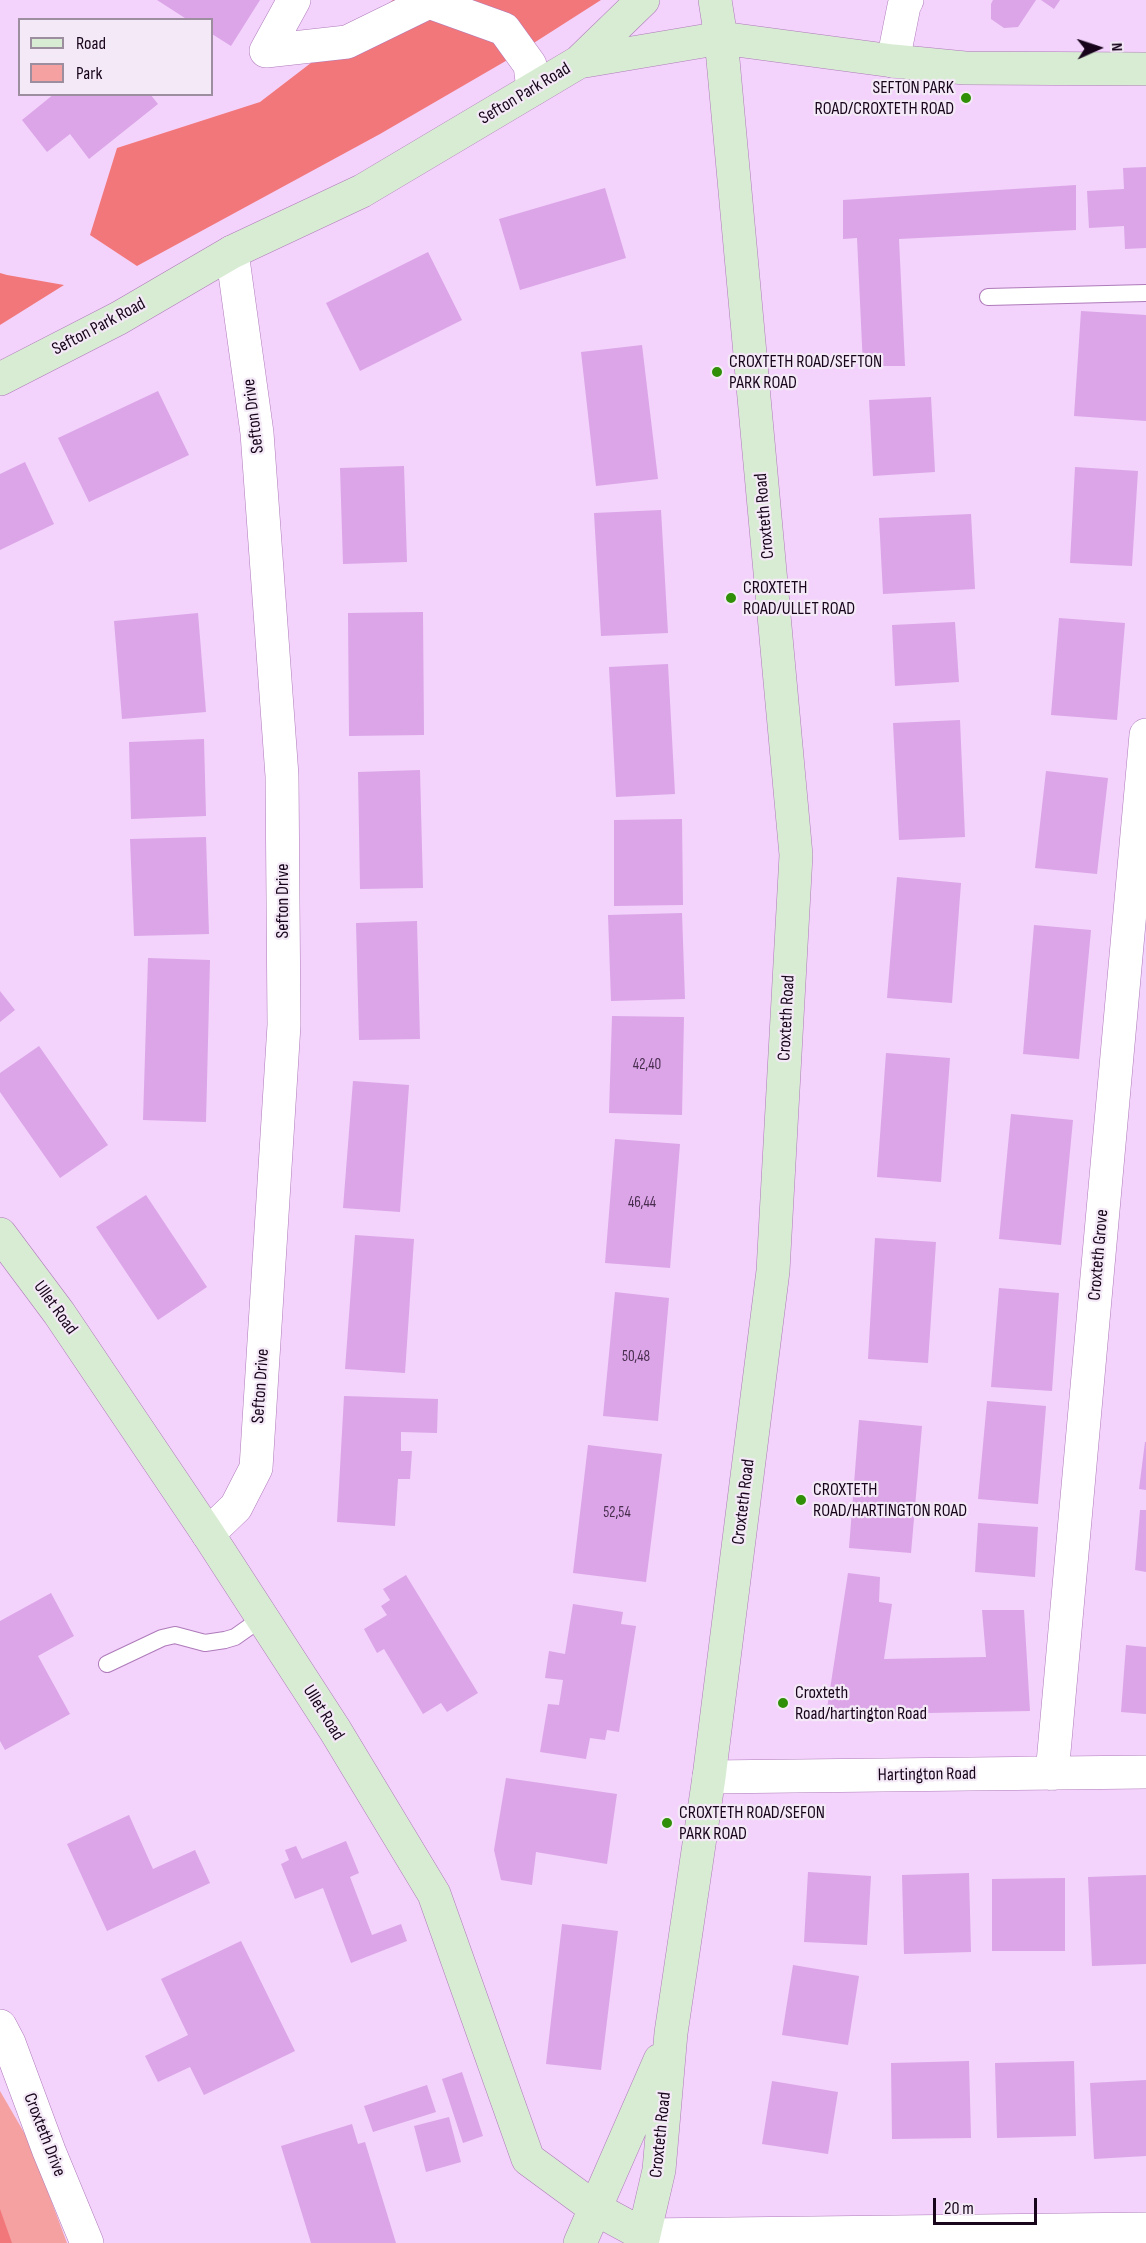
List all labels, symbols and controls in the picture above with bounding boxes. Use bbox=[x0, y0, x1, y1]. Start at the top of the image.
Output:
legend bbox=[18, 18, 213, 96]
north arrow bbox=[1068, 18, 1128, 78]
text: Road bbox=[76, 33, 106, 54]
text: N bbox=[1107, 42, 1126, 52]
street label: Sefton Park Road bbox=[475, 58, 575, 130]
text: Park bbox=[76, 63, 102, 84]
place label: SEFTON PARK ROAD/CROXTETH ROAD bbox=[815, 77, 954, 119]
marker: SEFTON PARK ROAD/CROXTETH ROAD bbox=[959, 91, 973, 105]
street label: Sefton Park Road bbox=[49, 293, 149, 361]
place label: CROXTETH ROAD/SEFTON PARK ROAD bbox=[729, 351, 882, 394]
marker: CROXTETH ROAD/SEFTON PARK ROAD bbox=[710, 365, 724, 379]
street label: Sefton Drive bbox=[239, 377, 269, 455]
street label: Croxteth Road bbox=[750, 472, 780, 560]
place label: CROXTETH ROAD/ULLET ROAD bbox=[743, 577, 855, 620]
marker: CROXTETH ROAD/ULLET ROAD bbox=[724, 591, 738, 605]
street label: Sefton Drive bbox=[272, 864, 294, 938]
street label: Croxteth Road bbox=[774, 974, 800, 1062]
house number: 42,40 bbox=[633, 1056, 661, 1074]
house number: 46,44 bbox=[628, 1194, 656, 1212]
street label: Croxteth Grove bbox=[1084, 1209, 1114, 1301]
street label: Ullet Road bbox=[28, 1277, 82, 1339]
street label: Sefton Drive bbox=[248, 1348, 274, 1424]
house number: 50,48 bbox=[622, 1348, 650, 1366]
street label: Croxteth Road bbox=[728, 1458, 760, 1546]
place label: CROXTETH ROAD/HARTINGTON ROAD bbox=[813, 1479, 967, 1522]
marker: CROXTETH ROAD/HARTINGTON ROAD bbox=[794, 1493, 808, 1507]
house number: 52,54 bbox=[603, 1504, 631, 1522]
street label: Ullet Road bbox=[298, 1681, 348, 1745]
place label: Croxteth Road/hartington Road bbox=[795, 1682, 927, 1724]
marker: Croxteth Road/hartington Road bbox=[776, 1696, 790, 1710]
street label: Hartington Road bbox=[878, 1763, 976, 1787]
place label: CROXTETH ROAD/SEFON PARK ROAD bbox=[679, 1802, 825, 1844]
marker: CROXTETH ROAD/SEFON PARK ROAD bbox=[660, 1816, 674, 1830]
street label: Croxteth Drive bbox=[18, 2090, 70, 2180]
street label: Croxteth Road bbox=[646, 2091, 676, 2179]
scale bar bbox=[936, 2186, 1040, 2224]
text: 20 m bbox=[944, 2198, 974, 2219]

